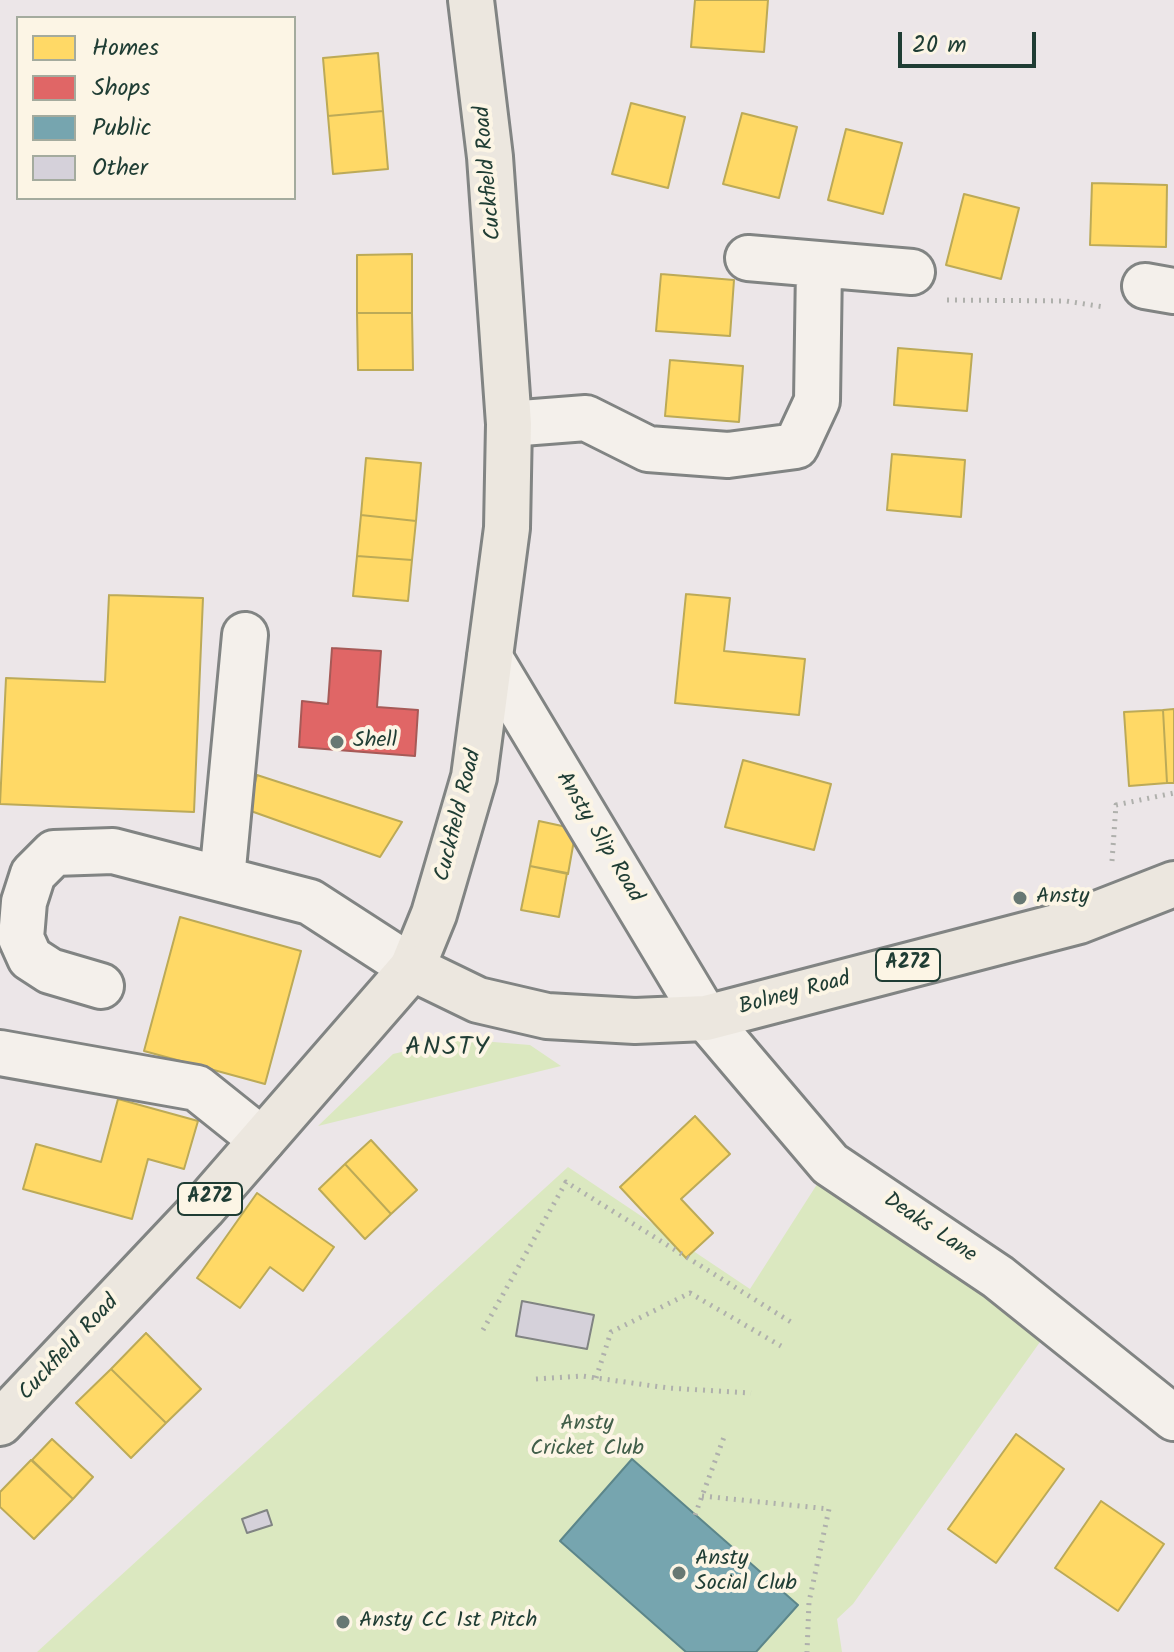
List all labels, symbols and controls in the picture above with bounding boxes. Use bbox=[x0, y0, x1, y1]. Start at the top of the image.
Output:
legend bbox=[16, 16, 296, 200]
scale bar bbox=[902, 16, 1040, 66]
text: 20 m bbox=[912, 26, 967, 65]
text: Homes bbox=[92, 29, 159, 68]
text: Shops bbox=[92, 69, 150, 108]
street label: Cuckfield Road bbox=[471, 105, 509, 241]
text: Public bbox=[92, 109, 151, 148]
text: Other bbox=[92, 149, 148, 188]
place label: Shell bbox=[353, 729, 397, 755]
marker: Shell bbox=[328, 733, 346, 751]
street label: Cuckfield Road bbox=[431, 747, 489, 885]
street label: Ansty Slip Road bbox=[549, 768, 647, 908]
place label: Ansty bbox=[1036, 885, 1089, 911]
marker: Ansty bbox=[1011, 889, 1029, 907]
road number: A272 bbox=[876, 949, 940, 981]
street label: Bolney Road bbox=[736, 967, 854, 1023]
district label: ANSTY bbox=[405, 1034, 491, 1066]
road number: A272 bbox=[178, 1183, 242, 1215]
street label: Deaks Lane bbox=[877, 1188, 981, 1270]
street label: Cuckfield Road bbox=[14, 1291, 126, 1407]
park label: Ansty Cricket Club bbox=[530, 1412, 644, 1464]
place label: Ansty Social Club bbox=[695, 1547, 797, 1598]
marker: Ansty Social Club bbox=[670, 1564, 688, 1582]
place label: Ansty CC 1st Pitch bbox=[359, 1609, 537, 1635]
marker: Ansty CC 1st Pitch bbox=[334, 1613, 352, 1631]

